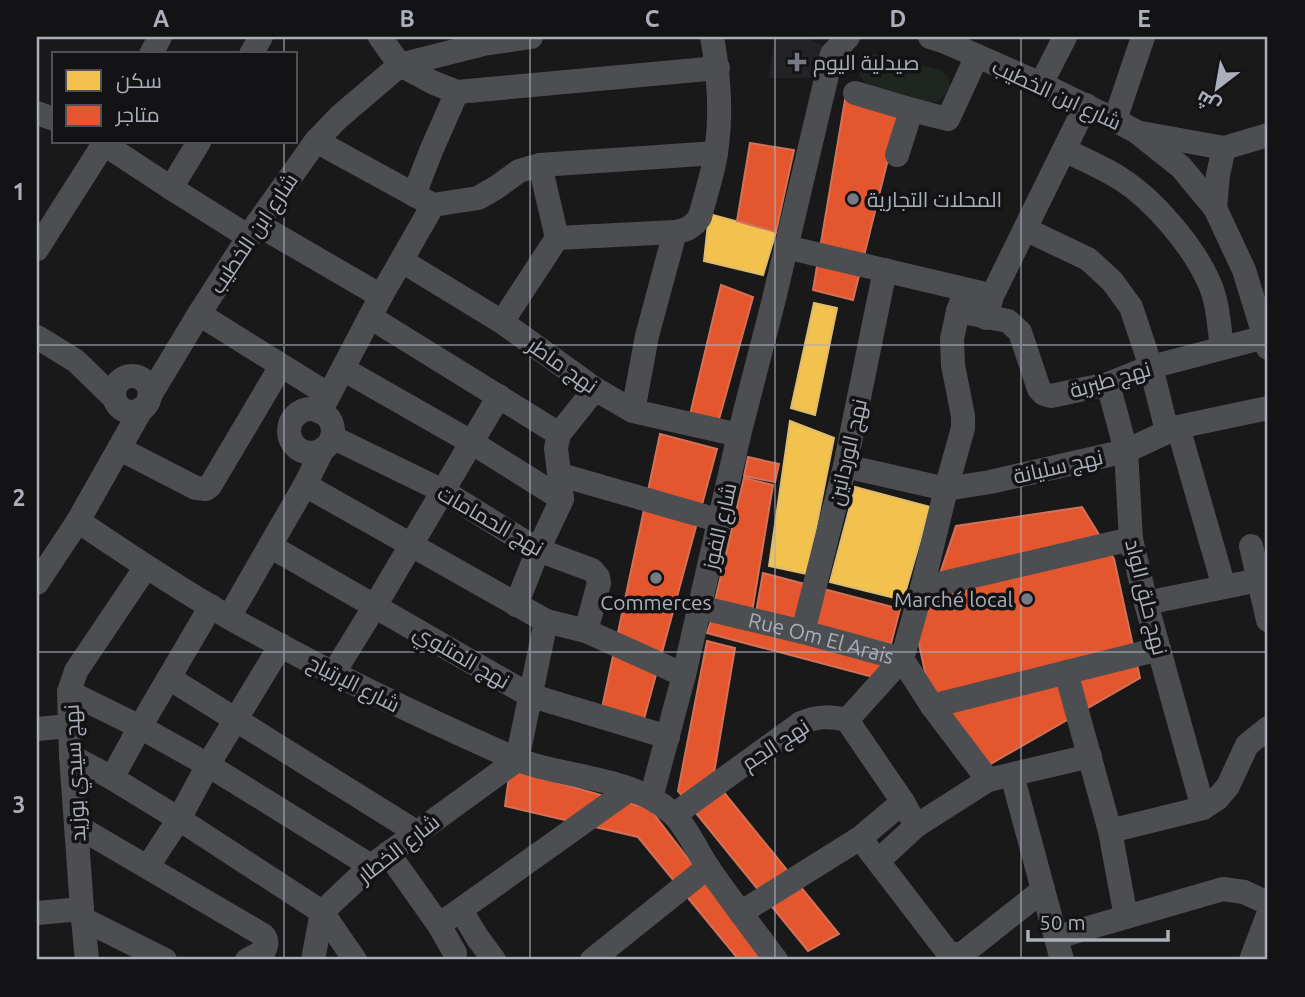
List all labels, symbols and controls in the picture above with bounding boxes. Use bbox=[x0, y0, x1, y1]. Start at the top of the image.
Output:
text: A bbox=[153, 6, 169, 31]
text: B bbox=[399, 6, 415, 31]
text: C bbox=[645, 6, 660, 31]
text: D bbox=[890, 6, 906, 31]
text: E bbox=[1137, 6, 1151, 31]
place label: صيدلية اليوم bbox=[813, 50, 919, 77]
legend bbox=[52, 52, 298, 144]
marker: صيدلية اليوم bbox=[787, 52, 807, 72]
north arrow bbox=[1182, 52, 1252, 122]
street label: شارع ابن الخطيب bbox=[987, 54, 1125, 137]
text: سكن bbox=[116, 68, 162, 94]
text: ش bbox=[1192, 86, 1225, 118]
text: متاجر bbox=[115, 102, 160, 127]
street label: شارع ابن الخطيب bbox=[204, 169, 304, 299]
text: 1 bbox=[13, 179, 25, 204]
place label: المحلات التجارية bbox=[867, 187, 1002, 212]
marker: المحلات التجارية bbox=[845, 191, 861, 207]
street label: نهج ماطر bbox=[521, 332, 602, 400]
street label: نهج طبربة bbox=[1067, 356, 1154, 405]
street label: نهج الوردانين bbox=[823, 396, 874, 508]
street label: نهج سليانة bbox=[1011, 444, 1106, 491]
street label: نهج الحمامات bbox=[432, 480, 548, 563]
street label: شارع الفوز bbox=[697, 480, 744, 573]
text: 2 bbox=[13, 485, 25, 510]
street label: نهج حلق الواد bbox=[1118, 537, 1173, 658]
marker: Commerces bbox=[648, 570, 664, 586]
place label: Marché local bbox=[894, 587, 1013, 611]
place label: Commerces bbox=[600, 590, 712, 614]
marker: Marché local bbox=[1019, 591, 1035, 607]
street label: Rue Om El Arais bbox=[746, 607, 897, 668]
street label: نهج المتلوي bbox=[407, 619, 514, 697]
street label: شارع الإرتياح bbox=[302, 650, 404, 719]
street label: نهج سيدي بوزيد bbox=[58, 703, 95, 842]
street label: نهج الجم bbox=[737, 713, 815, 777]
text: 3 bbox=[13, 792, 25, 817]
street label: شارع الخطار bbox=[352, 809, 445, 890]
scale bar bbox=[1028, 899, 1168, 943]
text: 50 m bbox=[1039, 910, 1086, 934]

